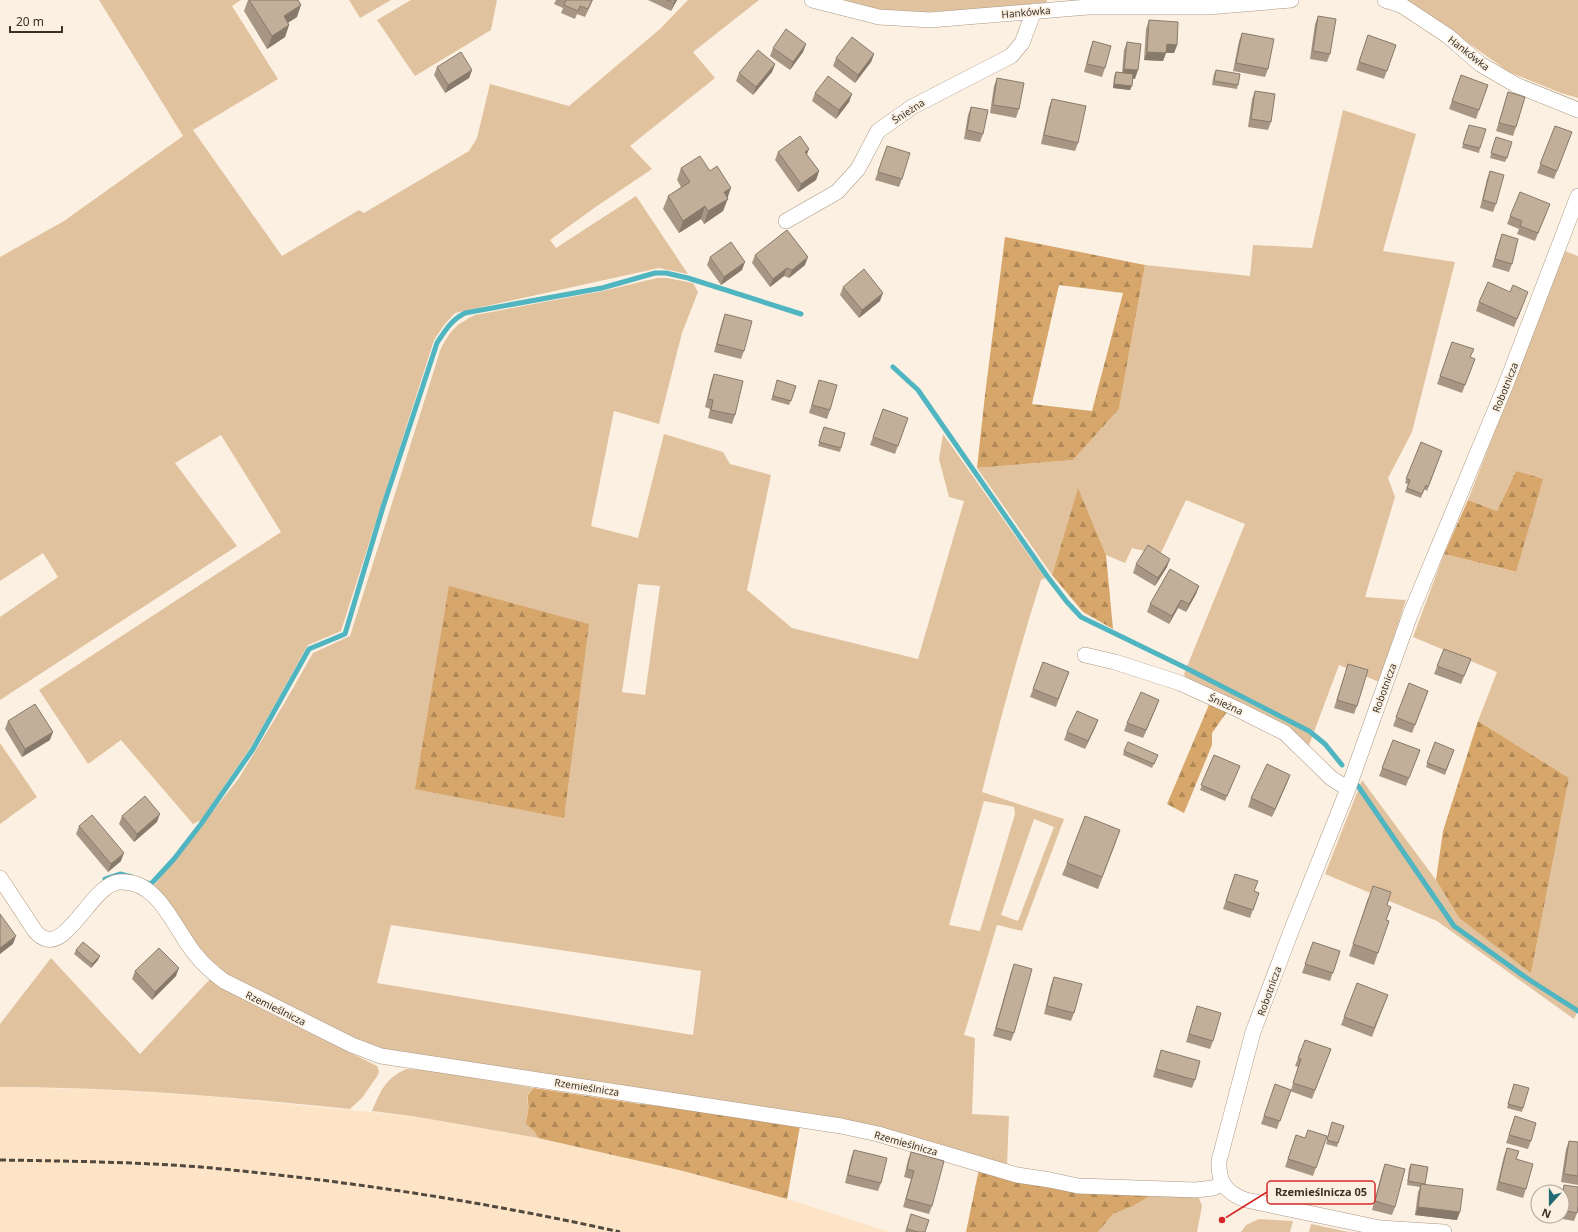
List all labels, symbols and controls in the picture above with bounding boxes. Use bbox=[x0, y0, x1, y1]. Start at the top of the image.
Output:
street label: Hankówka bbox=[1001, 3, 1051, 21]
scale bar bbox=[10, 8, 62, 34]
text: 20 m bbox=[16, 13, 44, 30]
street label: Hankówka bbox=[1445, 32, 1493, 74]
street label: Śnieżna bbox=[889, 95, 927, 127]
street label: Robotnicza bbox=[1489, 360, 1521, 414]
street label: Robotnicza bbox=[1369, 661, 1399, 715]
street label: Śnieżna bbox=[1207, 690, 1245, 718]
street label: Robotnicza bbox=[1254, 964, 1284, 1018]
street label: Rzemieślnicza bbox=[244, 987, 308, 1029]
street label: Rzemieślnicza bbox=[554, 1075, 620, 1099]
street label: Rzemieślnicza bbox=[873, 1127, 939, 1159]
callout: Rzemieślnicza 05 bbox=[1267, 1181, 1375, 1204]
text: Rzemieślnicza 05 bbox=[1275, 1184, 1367, 1199]
north arrow bbox=[1530, 1184, 1570, 1224]
text: N bbox=[1539, 1205, 1553, 1222]

